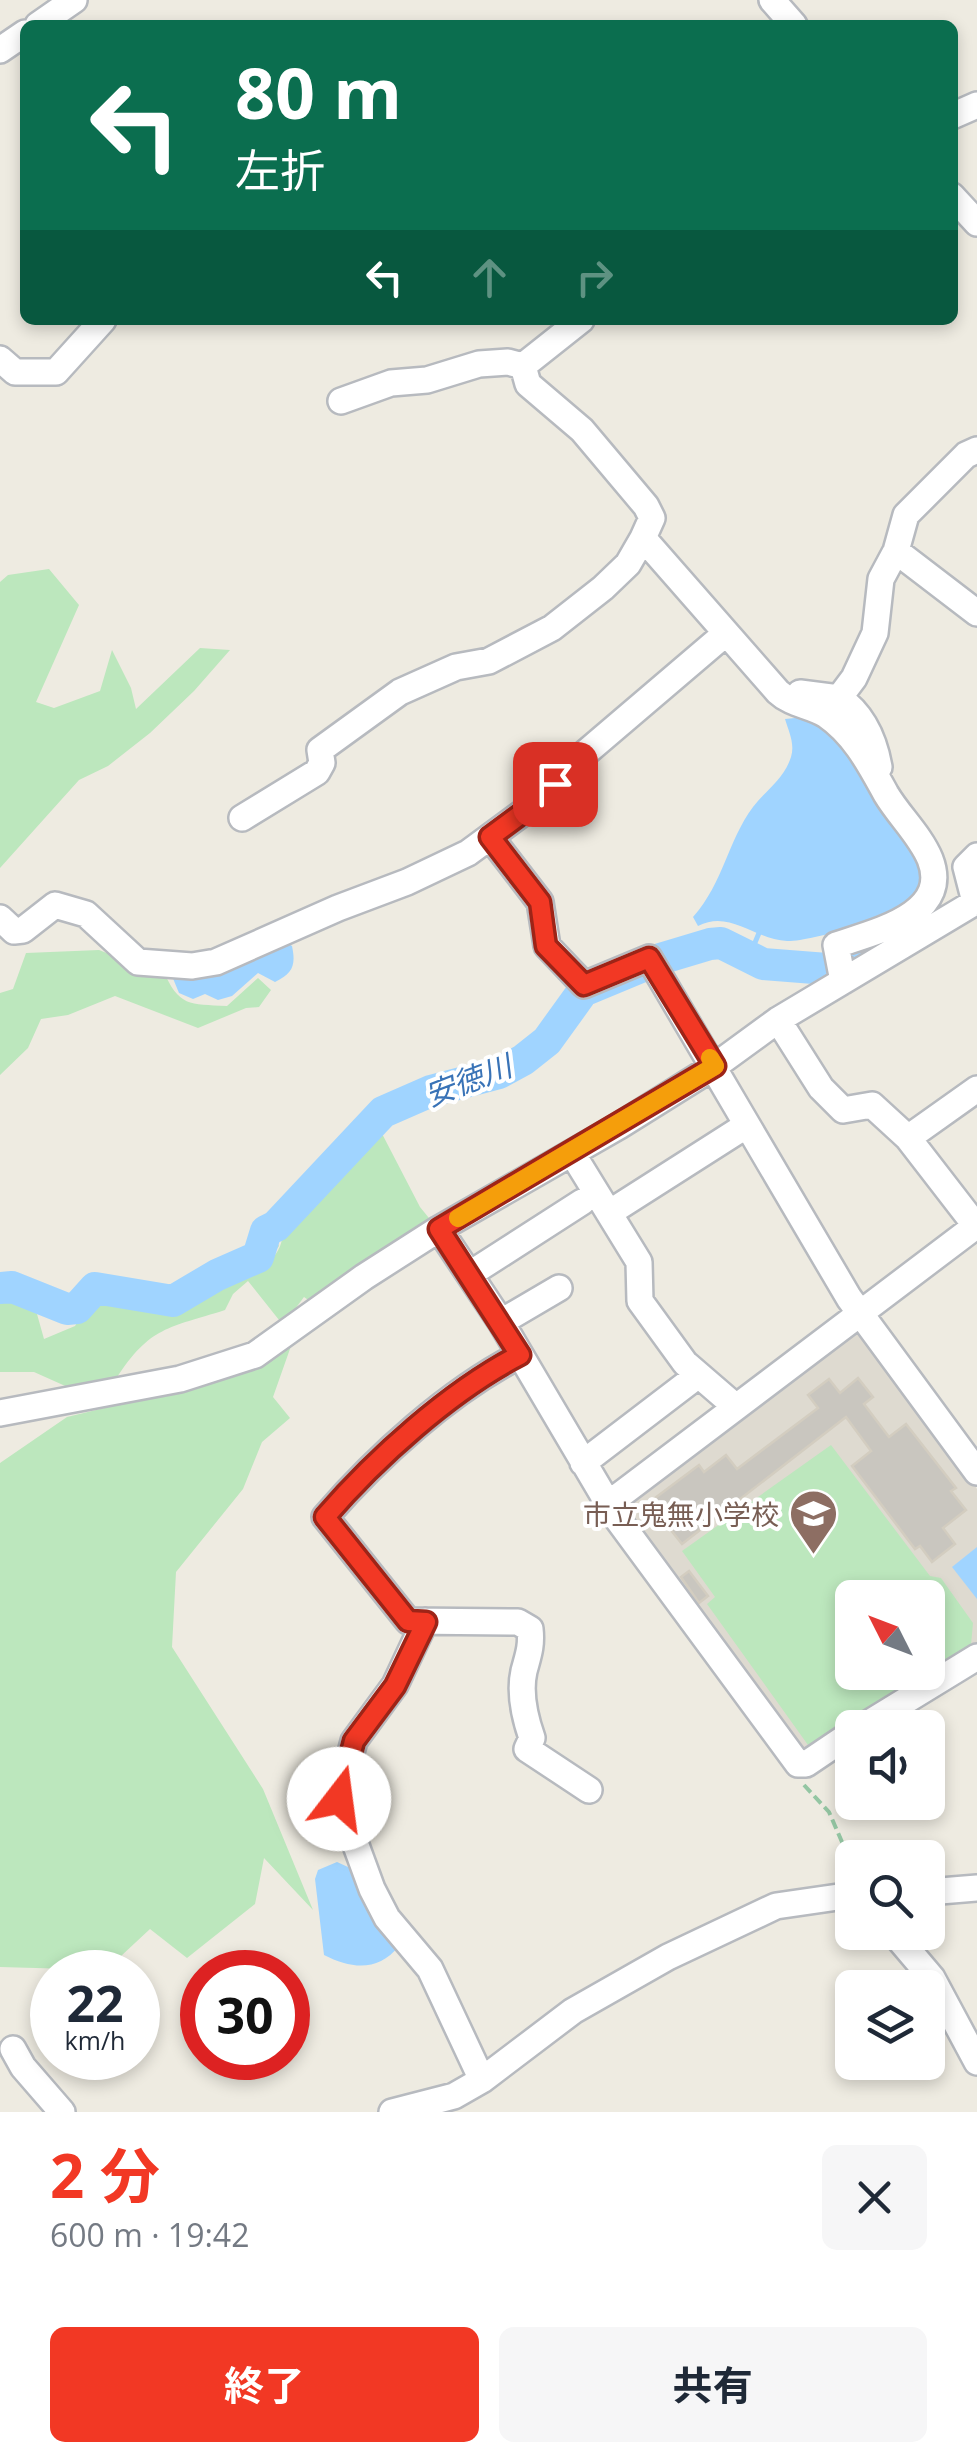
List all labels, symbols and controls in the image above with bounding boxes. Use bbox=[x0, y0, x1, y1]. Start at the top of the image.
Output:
text: 80 m bbox=[235, 44, 402, 140]
icon: left bbox=[70, 60, 200, 190]
text: 左折 bbox=[235, 139, 325, 200]
icon: left bbox=[357, 250, 412, 305]
icon: ahead bbox=[462, 250, 517, 305]
icon: right bbox=[567, 250, 622, 305]
pin bbox=[513, 742, 598, 827]
icon: arrive bbox=[528, 757, 583, 812]
water label: 安徳川 bbox=[419, 1044, 520, 1115]
school or university icon: 市立鬼無小学校 bbox=[788, 1488, 840, 1556]
place label: 市立鬼無小学校 bbox=[583, 1495, 779, 1533]
north arrow bbox=[835, 1580, 945, 1690]
map controls bbox=[835, 1580, 945, 2080]
button: sound bbox=[835, 1710, 945, 1820]
position arrow bbox=[287, 1747, 391, 1851]
button: search bbox=[835, 1840, 945, 1950]
speed limit sign: 30 bbox=[180, 1950, 310, 2080]
text: 22 bbox=[66, 1969, 124, 2037]
button: layers bbox=[835, 1970, 945, 2080]
text: km/h bbox=[65, 2023, 125, 2057]
text: 2 分 bbox=[50, 2134, 160, 2216]
button: close bbox=[822, 2145, 927, 2250]
text: 600 m · 19:42 bbox=[50, 2213, 249, 2256]
button: 終了 bbox=[50, 2327, 479, 2442]
button: 共有 bbox=[499, 2327, 927, 2442]

